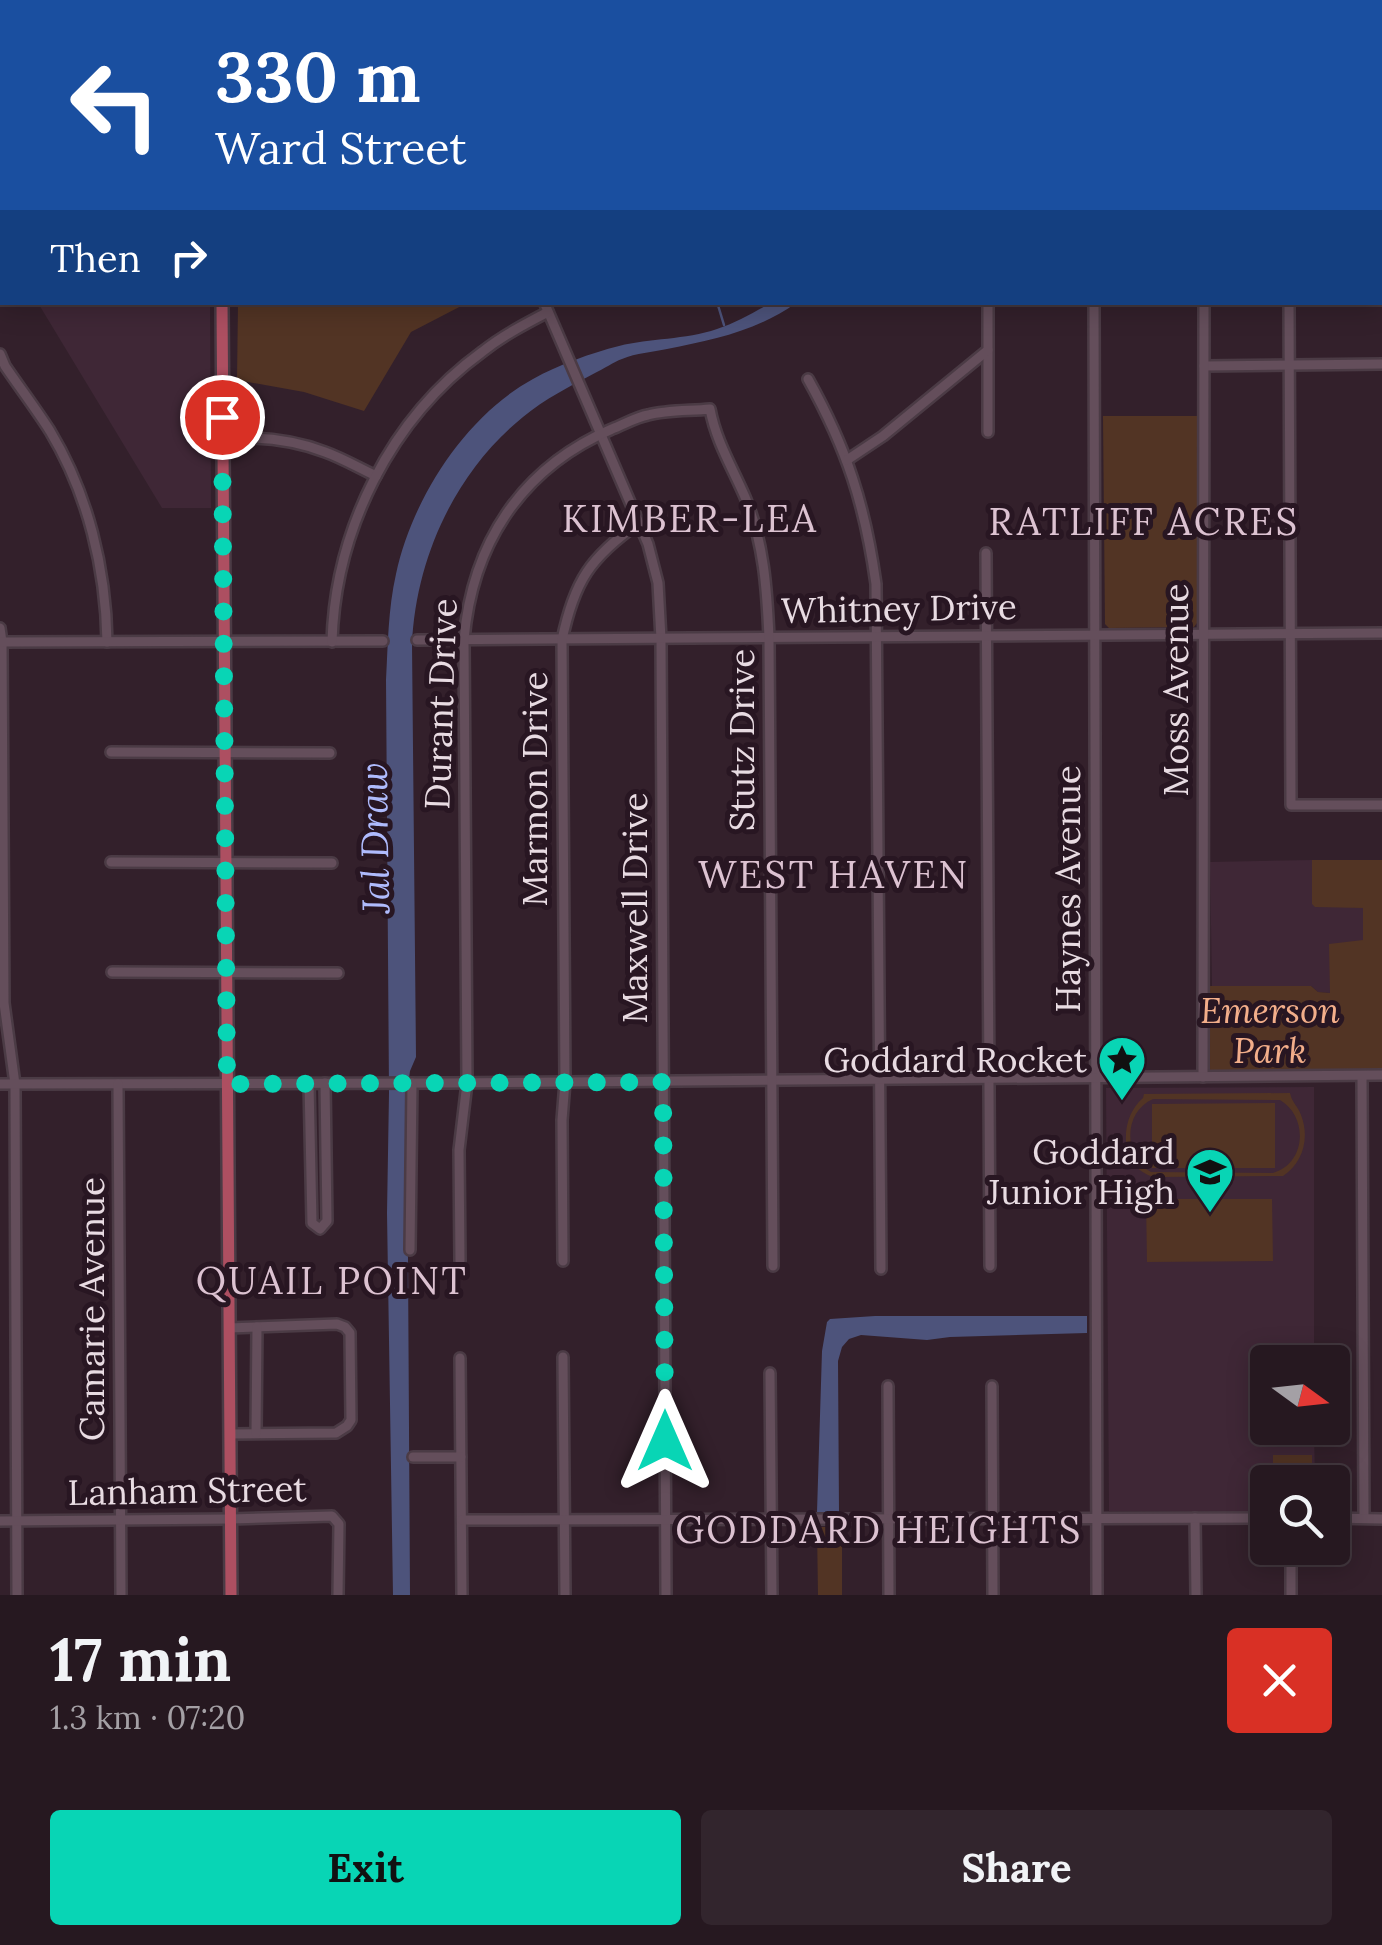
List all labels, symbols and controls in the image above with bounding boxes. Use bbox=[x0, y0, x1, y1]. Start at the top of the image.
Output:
text: 330 m bbox=[215, 32, 421, 121]
icon: left bbox=[50, 40, 180, 170]
text: Ward Street bbox=[215, 119, 467, 176]
icon: right bbox=[161, 230, 216, 285]
text: Then bbox=[50, 234, 141, 282]
pin bbox=[180, 375, 265, 460]
icon: arrive bbox=[195, 390, 250, 445]
district label: KIMBER-LEA bbox=[562, 494, 818, 542]
district label: RATLIFF ACRES bbox=[989, 497, 1299, 545]
street label: Whitney Drive bbox=[781, 584, 1017, 633]
street label: Moss Avenue bbox=[1153, 584, 1198, 796]
street label: Durant Drive bbox=[414, 598, 467, 810]
street label: Stutz Drive bbox=[719, 649, 764, 831]
street label: Marmon Drive bbox=[512, 671, 557, 907]
water label: Jal Draw bbox=[349, 762, 399, 915]
street label: Haynes Avenue bbox=[1045, 765, 1090, 1013]
street label: Maxwell Drive bbox=[612, 792, 657, 1024]
district label: WEST HAVEN bbox=[698, 850, 970, 898]
park label: Emerson Park bbox=[1200, 988, 1340, 1073]
place icon: Goddard Rocket bbox=[1096, 1034, 1148, 1102]
place label: Goddard Rocket bbox=[823, 1037, 1087, 1082]
place label: Goddard Junior High bbox=[986, 1129, 1175, 1214]
school or university icon: Goddard Junior High bbox=[1184, 1146, 1236, 1214]
street label: Camarie Avenue bbox=[69, 1177, 114, 1441]
district label: QUAIL POINT bbox=[196, 1256, 468, 1304]
north arrow bbox=[1250, 1345, 1350, 1445]
map controls bbox=[1250, 1345, 1350, 1565]
position arrow bbox=[613, 1389, 717, 1493]
button: search bbox=[1250, 1465, 1350, 1565]
street label: Lanham Street bbox=[67, 1466, 307, 1515]
district label: GODDARD HEIGHTS bbox=[675, 1505, 1083, 1553]
text: 17 min bbox=[50, 1621, 231, 1697]
button: close bbox=[1227, 1628, 1332, 1733]
text: 1.3 km · 07:20 bbox=[50, 1697, 245, 1738]
button: Exit bbox=[50, 1810, 681, 1925]
button: Share bbox=[701, 1810, 1332, 1925]

